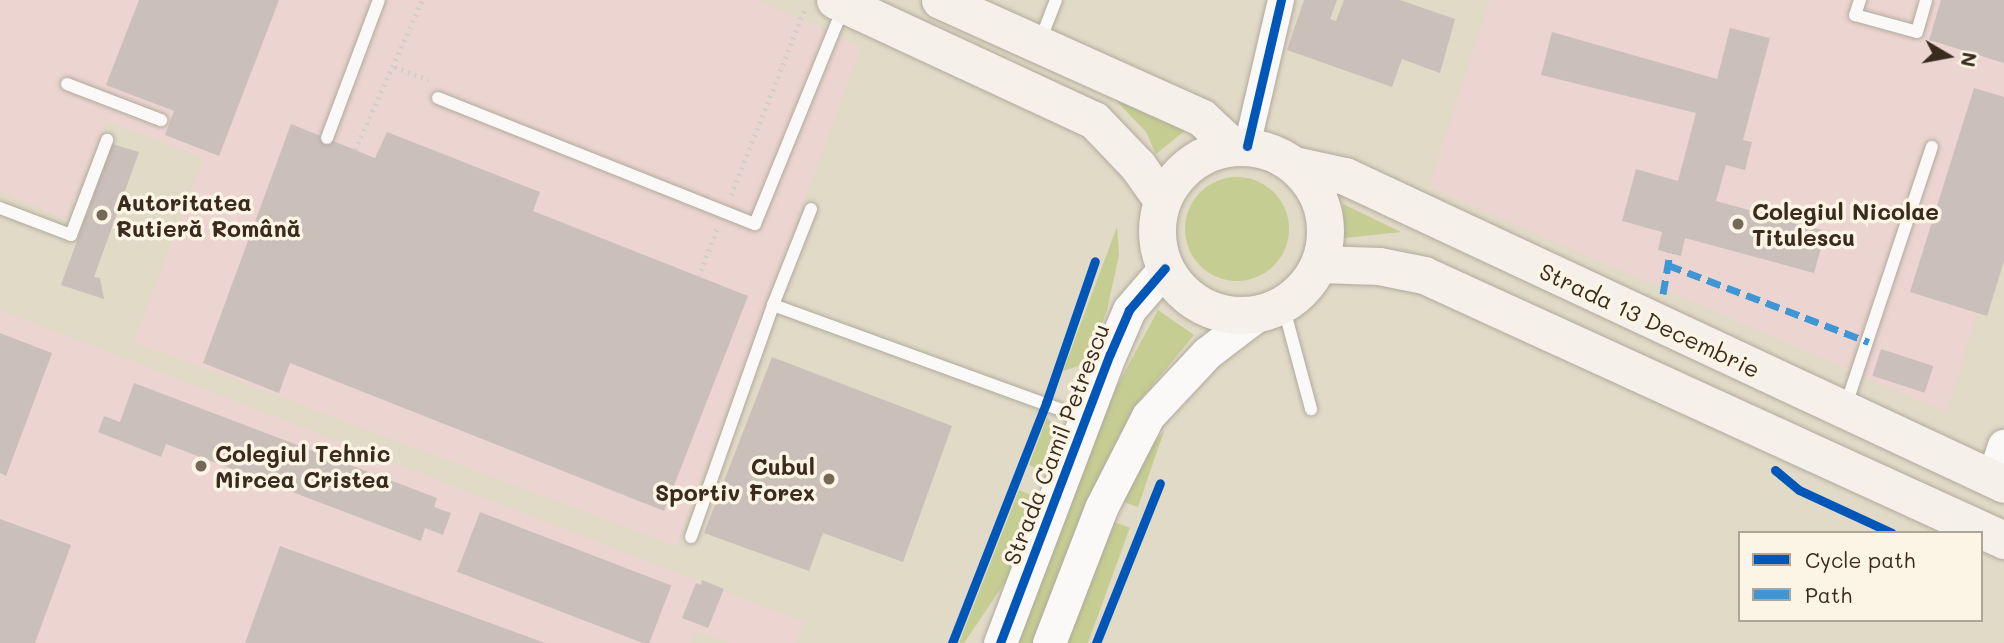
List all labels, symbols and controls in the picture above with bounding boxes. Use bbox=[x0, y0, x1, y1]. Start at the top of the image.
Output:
north arrow bbox=[1913, 21, 1983, 91]
text: N bbox=[1956, 50, 1983, 69]
place label: Autoritatea Rutieră Română bbox=[116, 188, 301, 242]
place label: Colegiul Nicolae Titulescu bbox=[1752, 197, 1939, 251]
marker: Autoritatea Rutieră Română bbox=[94, 207, 110, 223]
marker: Colegiul Nicolae Titulescu bbox=[1730, 216, 1746, 232]
street label: Strada 13 Decembrie bbox=[1535, 257, 1765, 383]
street label: Strada Camil Petrescu bbox=[997, 320, 1115, 568]
place label: Colegiul Tehnic Mircea Cristea bbox=[215, 439, 390, 493]
place label: Cubul Sportiv Forex bbox=[655, 452, 815, 506]
marker: Colegiul Tehnic Mircea Cristea bbox=[193, 458, 209, 474]
marker: Cubul Sportiv Forex bbox=[821, 471, 837, 487]
legend bbox=[1738, 531, 1983, 622]
text: Cycle path bbox=[1805, 546, 1915, 573]
text: Path bbox=[1805, 581, 1852, 608]

